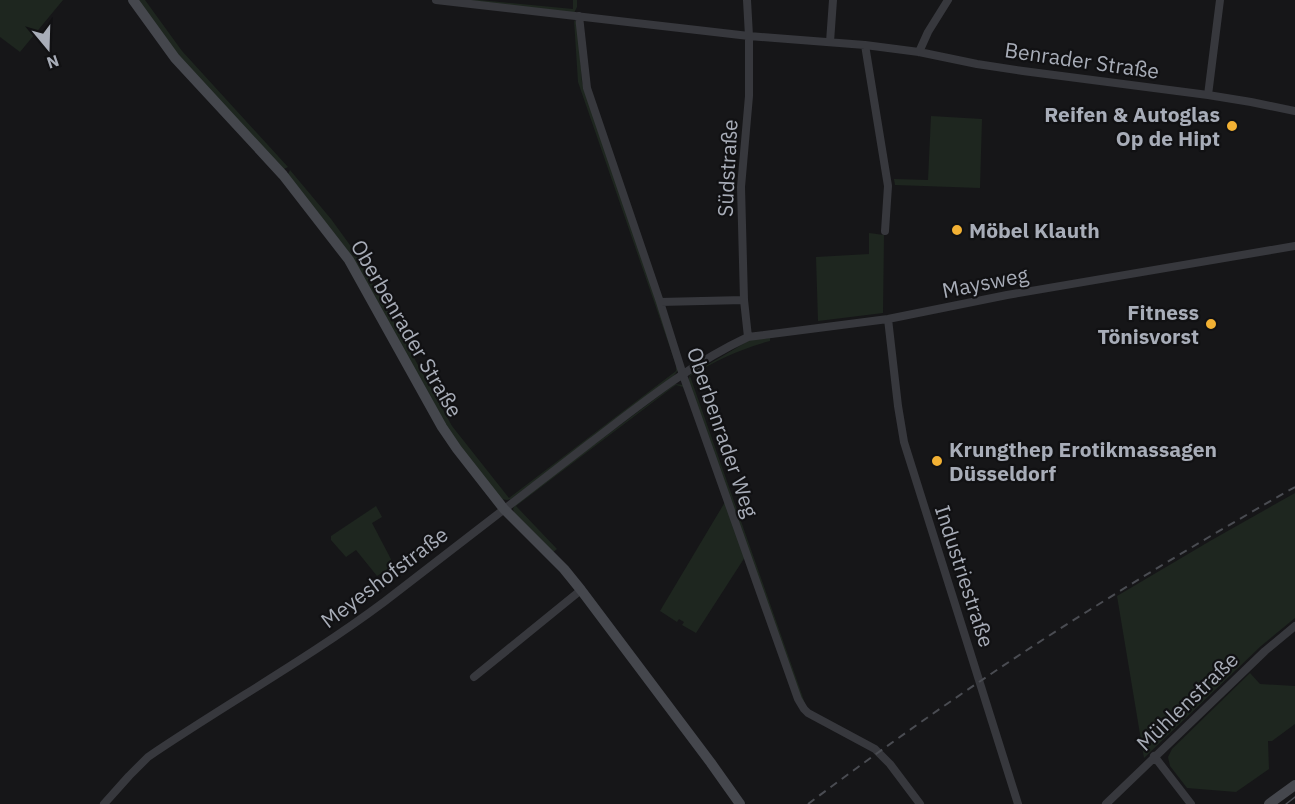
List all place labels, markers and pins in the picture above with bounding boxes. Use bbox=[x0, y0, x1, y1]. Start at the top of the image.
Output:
place label: Reifen & Autoglas Op de Hipt bbox=[1044, 100, 1220, 152]
marker: Reifen & Autoglas Op de Hipt bbox=[1225, 119, 1239, 133]
place label: Möbel Klauth bbox=[969, 216, 1100, 244]
marker: Möbel Klauth bbox=[950, 223, 964, 237]
place label: Fitness Tönisvorst bbox=[1097, 298, 1199, 350]
marker: Fitness Tönisvorst bbox=[1204, 317, 1218, 331]
place label: Krungthep Erotikmassagen Düsseldorf bbox=[949, 435, 1217, 487]
marker: Krungthep Erotikmassagen Düsseldorf bbox=[930, 454, 944, 468]

